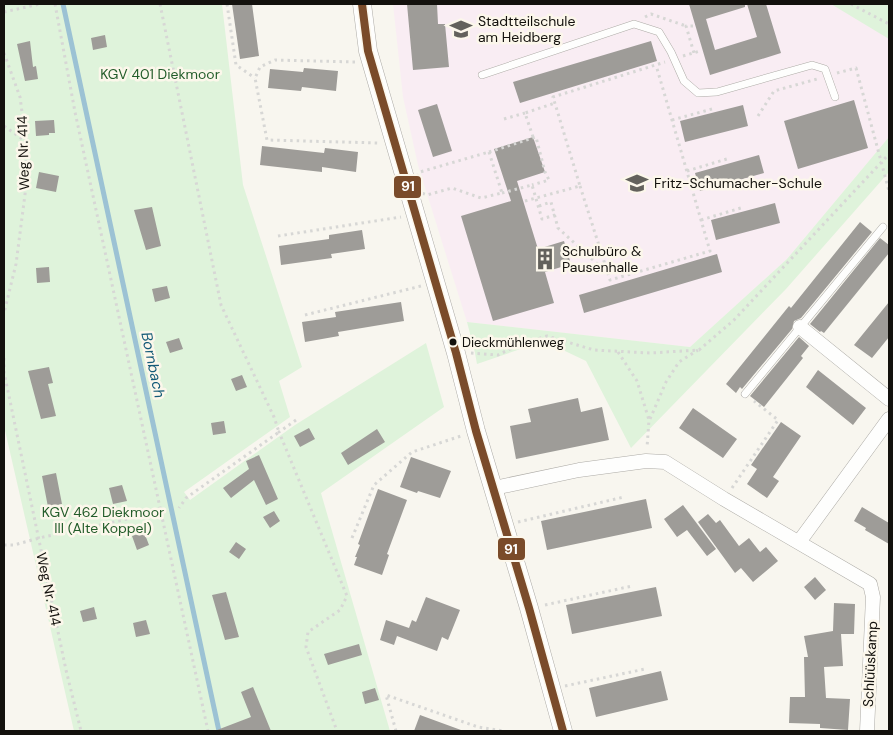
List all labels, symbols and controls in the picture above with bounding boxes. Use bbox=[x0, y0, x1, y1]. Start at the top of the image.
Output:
place label: Stadtteilschule am Heidberg bbox=[478, 12, 575, 46]
school or university icon: Stadtteilschule am Heidberg bbox=[448, 16, 474, 42]
park label: KGV 401 Diekmoor bbox=[100, 65, 220, 83]
street label: Weg Nr. 414 bbox=[13, 115, 33, 191]
school or university icon: Fritz-Schumacher-Schule bbox=[624, 170, 650, 196]
place label: Fritz-Schumacher-Schule bbox=[654, 174, 822, 192]
line badge: 91 bbox=[393, 175, 422, 199]
text: 91 bbox=[401, 177, 415, 195]
place label: Schulbüro & Pausenhalle bbox=[562, 242, 641, 276]
building icon: Schulbüro & Pausenhalle bbox=[532, 246, 558, 272]
water label: Bornbach bbox=[136, 330, 170, 400]
place label: Dieckmühlenweg bbox=[462, 334, 564, 351]
marker: Dieckmühlenweg bbox=[448, 337, 458, 347]
park label: KGV 462 Diekmoor III (Alte Koppel) bbox=[42, 503, 164, 537]
line badge: 91 bbox=[497, 537, 526, 561]
text: 91 bbox=[504, 540, 518, 558]
street label: Weg Nr. 414 bbox=[32, 551, 66, 628]
street label: Schlüüskamp bbox=[859, 620, 881, 708]

